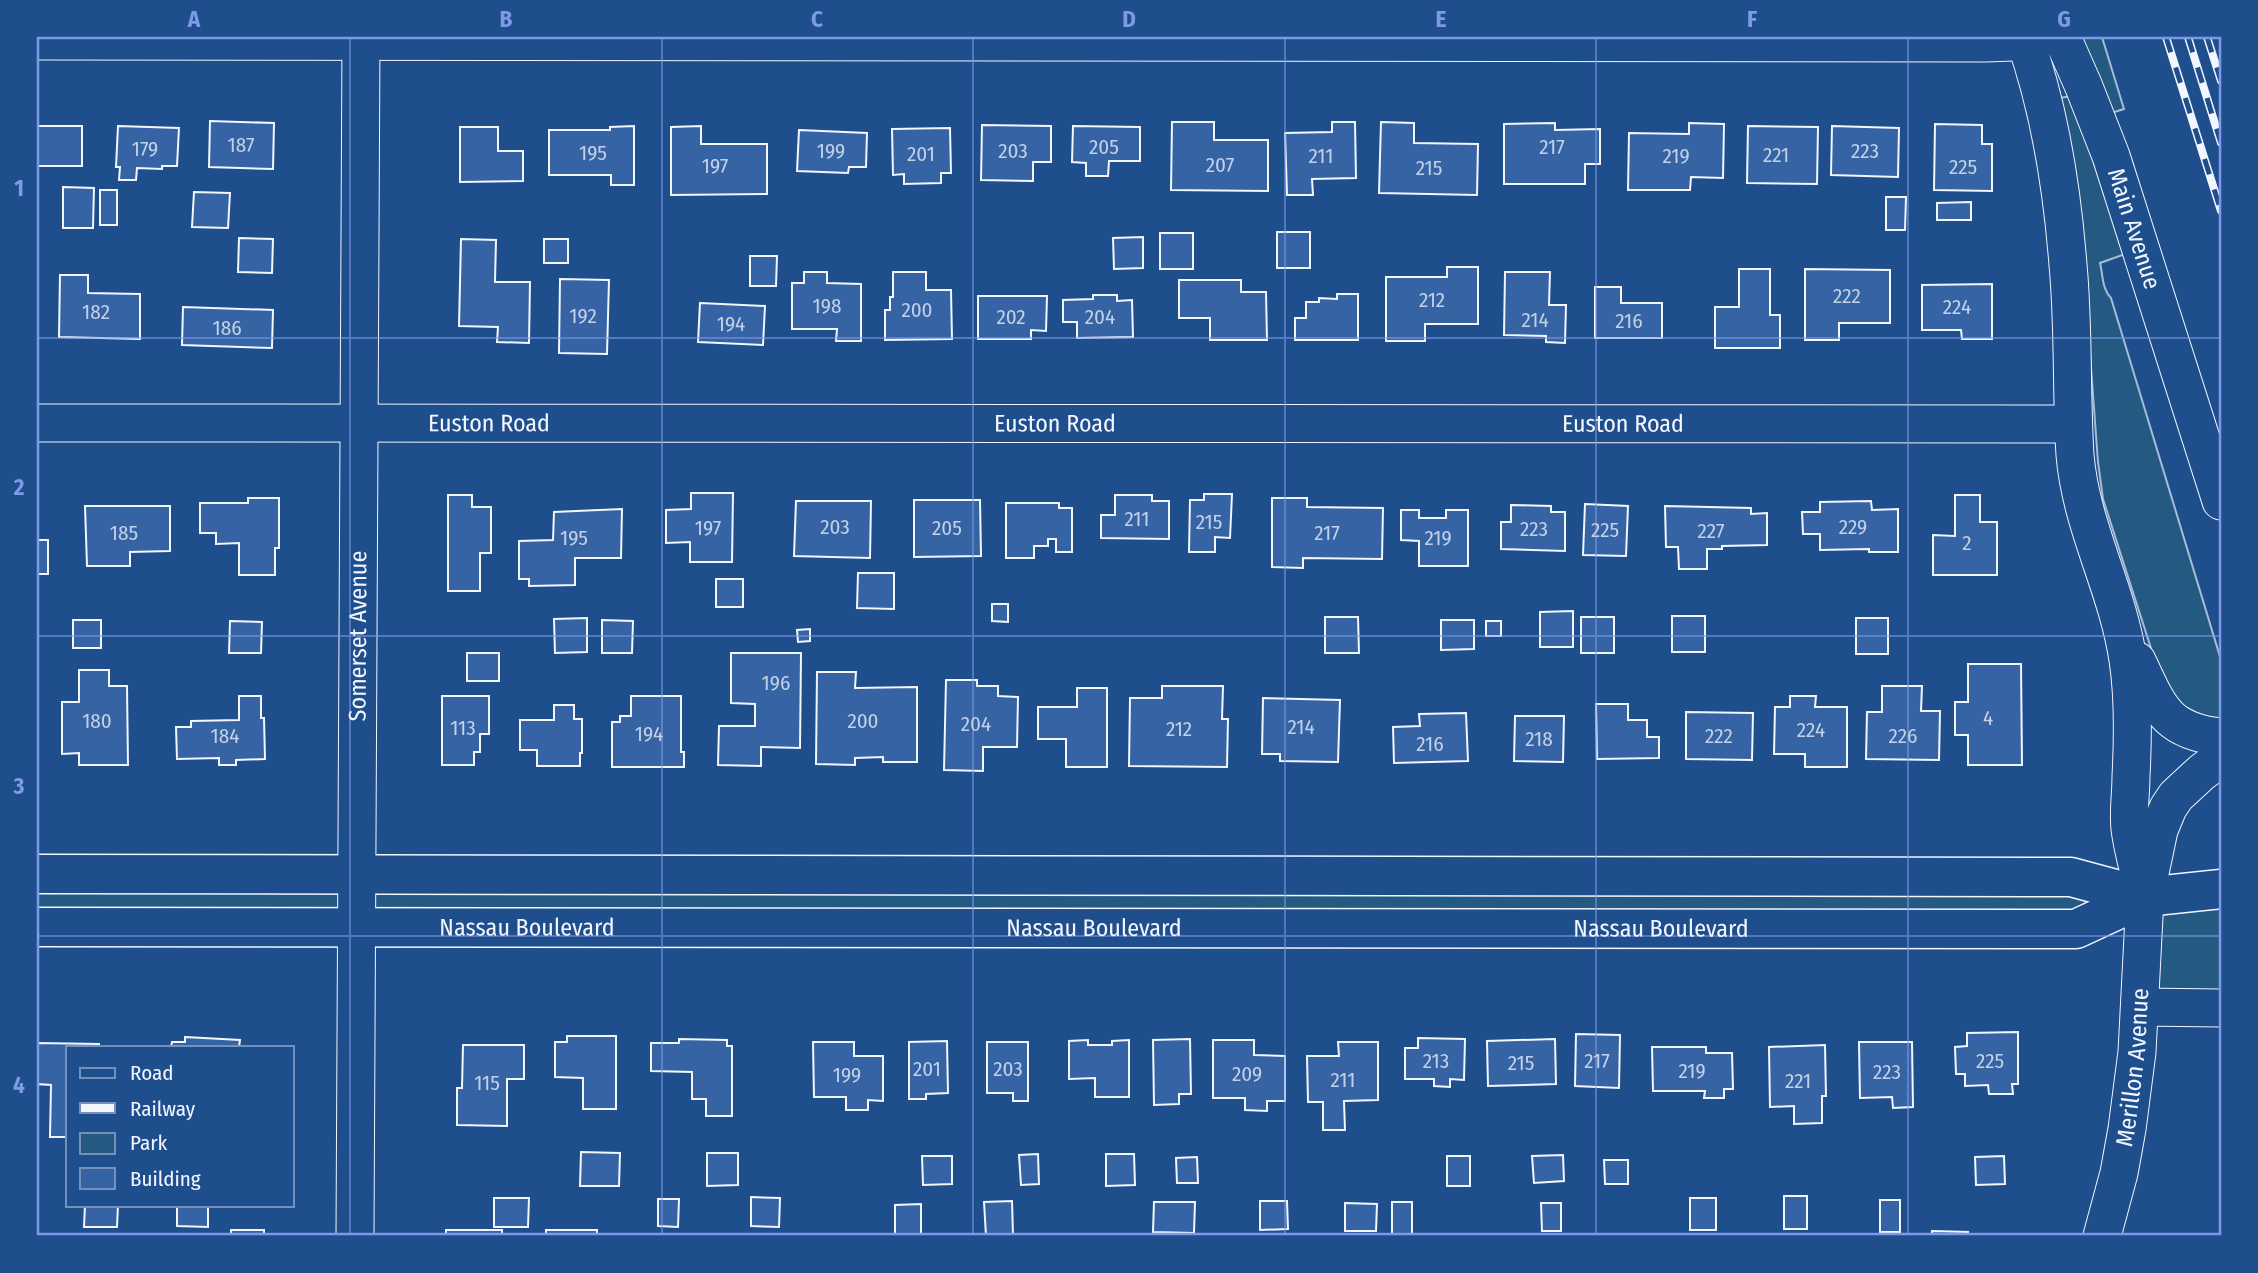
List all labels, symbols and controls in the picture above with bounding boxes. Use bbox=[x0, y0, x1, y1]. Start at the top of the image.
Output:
text: A bbox=[187, 5, 201, 33]
text: B bbox=[500, 5, 513, 33]
text: C bbox=[811, 5, 823, 33]
text: D bbox=[1122, 5, 1136, 33]
text: E bbox=[1436, 5, 1447, 33]
text: F bbox=[1747, 5, 1757, 33]
text: G bbox=[2057, 5, 2071, 33]
house number: 187 bbox=[228, 132, 254, 158]
house number: 205 bbox=[1089, 134, 1119, 160]
house number: 217 bbox=[1539, 134, 1565, 160]
house number: 179 bbox=[132, 136, 158, 162]
house number: 199 bbox=[817, 138, 845, 164]
house number: 203 bbox=[998, 138, 1028, 164]
house number: 223 bbox=[1851, 138, 1879, 164]
house number: 195 bbox=[579, 140, 607, 166]
house number: 201 bbox=[907, 141, 935, 167]
house number: 221 bbox=[1763, 142, 1789, 168]
house number: 211 bbox=[1309, 143, 1333, 169]
house number: 219 bbox=[1662, 143, 1690, 169]
house number: 207 bbox=[1206, 152, 1234, 178]
house number: 197 bbox=[702, 153, 728, 179]
house number: 225 bbox=[1949, 154, 1977, 180]
house number: 215 bbox=[1416, 155, 1442, 181]
street label: Main Avenue bbox=[2102, 165, 2167, 293]
text: 1 bbox=[14, 174, 24, 202]
house number: 222 bbox=[1833, 283, 1861, 309]
house number: 212 bbox=[1419, 287, 1445, 313]
house number: 198 bbox=[813, 293, 841, 319]
house number: 224 bbox=[1943, 294, 1971, 320]
house number: 200 bbox=[901, 297, 933, 323]
house number: 182 bbox=[82, 299, 110, 325]
house number: 192 bbox=[569, 303, 597, 329]
house number: 202 bbox=[996, 304, 1026, 330]
house number: 204 bbox=[1085, 304, 1115, 330]
house number: 214 bbox=[1521, 307, 1549, 333]
house number: 216 bbox=[1615, 308, 1643, 334]
house number: 194 bbox=[717, 311, 745, 337]
house number: 186 bbox=[212, 315, 242, 341]
street label: Euston Road bbox=[428, 409, 550, 437]
street label: Euston Road bbox=[994, 409, 1116, 438]
street label: Euston Road bbox=[1562, 410, 1684, 438]
text: 2 bbox=[13, 473, 25, 501]
house number: 211 bbox=[1125, 506, 1149, 532]
house number: 215 bbox=[1196, 509, 1222, 535]
house number: 203 bbox=[820, 514, 850, 540]
house number: 229 bbox=[1839, 514, 1867, 540]
house number: 197 bbox=[695, 515, 721, 541]
house number: 205 bbox=[932, 515, 962, 541]
house number: 223 bbox=[1520, 516, 1548, 542]
house number: 225 bbox=[1591, 517, 1619, 543]
house number: 227 bbox=[1698, 518, 1724, 544]
house number: 185 bbox=[110, 520, 138, 546]
house number: 217 bbox=[1314, 520, 1340, 546]
house number: 195 bbox=[560, 525, 588, 551]
house number: 219 bbox=[1424, 525, 1452, 551]
house number: 2 bbox=[1962, 530, 1972, 556]
street label: Somerset Avenue bbox=[344, 551, 372, 721]
house number: 196 bbox=[762, 670, 790, 696]
house number: 4 bbox=[1983, 705, 1993, 731]
house number: 180 bbox=[82, 708, 112, 734]
house number: 200 bbox=[847, 708, 879, 734]
house number: 204 bbox=[961, 711, 991, 737]
house number: 214 bbox=[1287, 714, 1315, 740]
house number: 113 bbox=[450, 715, 476, 741]
house number: 212 bbox=[1166, 716, 1192, 742]
house number: 224 bbox=[1797, 717, 1825, 743]
house number: 194 bbox=[635, 721, 663, 747]
house number: 184 bbox=[211, 723, 239, 749]
house number: 222 bbox=[1705, 723, 1733, 749]
house number: 226 bbox=[1889, 723, 1917, 749]
house number: 218 bbox=[1525, 726, 1553, 752]
house number: 216 bbox=[1416, 731, 1444, 757]
text: 3 bbox=[13, 772, 25, 800]
street label: Nassau Boulevard bbox=[439, 913, 615, 942]
street label: Nassau Boulevard bbox=[1006, 914, 1182, 942]
street label: Nassau Boulevard bbox=[1573, 915, 1749, 943]
street label: Merillon Avenue bbox=[2110, 987, 2154, 1149]
legend bbox=[66, 1046, 294, 1206]
house number: 213 bbox=[1423, 1048, 1449, 1074]
house number: 217 bbox=[1584, 1048, 1610, 1074]
house number: 225 bbox=[1976, 1048, 2004, 1074]
house number: 215 bbox=[1508, 1050, 1534, 1076]
house number: 201 bbox=[913, 1056, 941, 1082]
house number: 203 bbox=[993, 1056, 1023, 1082]
house number: 219 bbox=[1678, 1058, 1706, 1084]
house number: 223 bbox=[1873, 1059, 1901, 1085]
text: Road bbox=[130, 1060, 174, 1086]
house number: 209 bbox=[1232, 1061, 1262, 1087]
house number: 199 bbox=[833, 1062, 861, 1088]
house number: 211 bbox=[1331, 1067, 1355, 1093]
house number: 221 bbox=[1785, 1068, 1811, 1094]
house number: 115 bbox=[474, 1070, 500, 1096]
text: 4 bbox=[13, 1071, 25, 1099]
text: Railway bbox=[130, 1096, 196, 1122]
text: Park bbox=[130, 1130, 168, 1156]
text: Building bbox=[130, 1166, 201, 1192]

